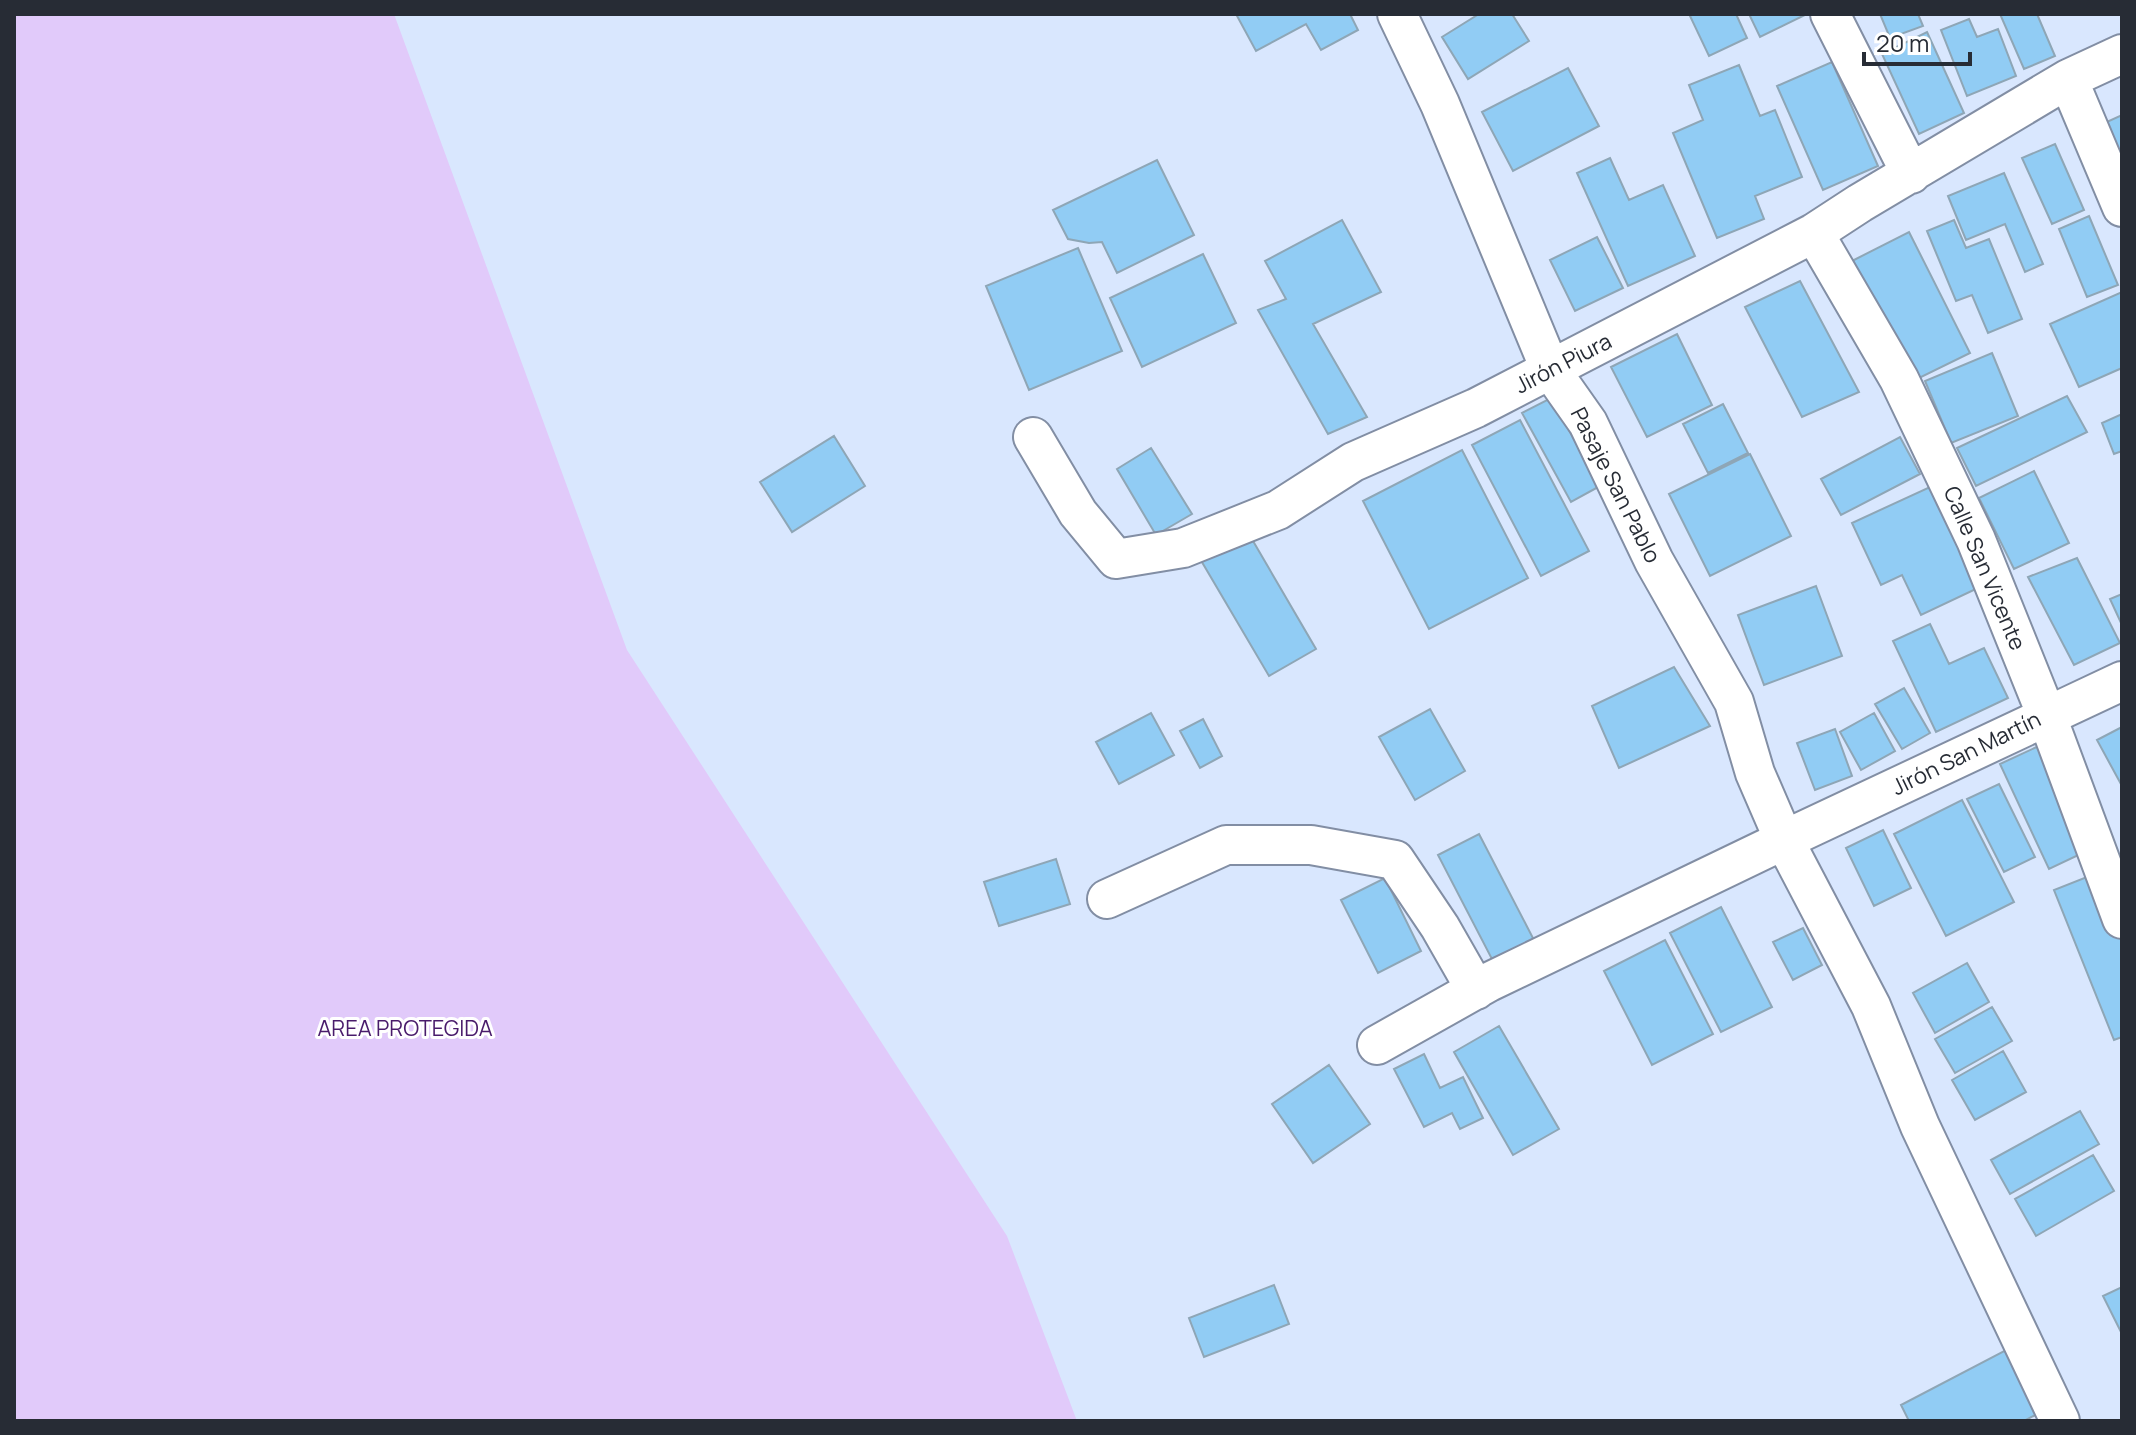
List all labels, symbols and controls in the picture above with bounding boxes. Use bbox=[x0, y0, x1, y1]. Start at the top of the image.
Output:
scale bar bbox=[1864, 16, 1970, 66]
text: 20 m bbox=[1876, 26, 1929, 59]
street label: Jirón Piura bbox=[1510, 326, 1616, 400]
street label: Pasaje San Pablo bbox=[1564, 402, 1668, 568]
street label: Calle San Vicente bbox=[1937, 481, 2033, 655]
street label: Jirón San Martín bbox=[1886, 704, 2046, 802]
park label: AREA PROTEGIDA bbox=[317, 1013, 493, 1043]

